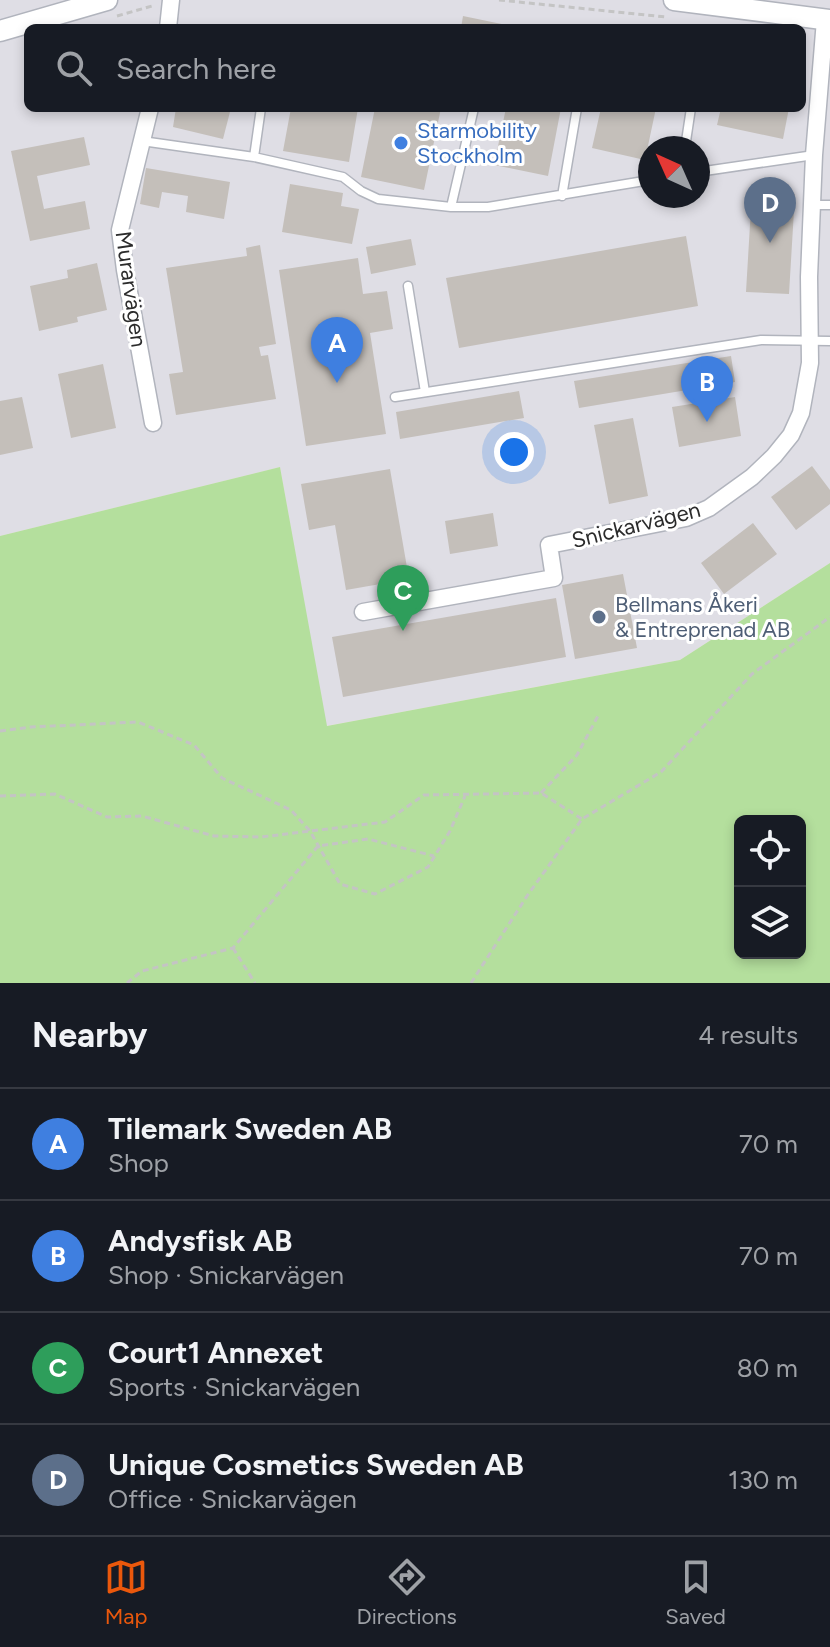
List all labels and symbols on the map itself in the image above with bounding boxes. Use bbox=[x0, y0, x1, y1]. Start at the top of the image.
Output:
place label: Starmobility Stockholm bbox=[417, 117, 537, 169]
marker: Starmobility Stockholm bbox=[392, 134, 410, 152]
north arrow bbox=[638, 136, 710, 208]
pin: D bbox=[744, 177, 796, 243]
street label: Murarvägen bbox=[110, 229, 152, 349]
pin: A bbox=[311, 317, 363, 383]
pin: B bbox=[681, 356, 733, 422]
your location bbox=[494, 432, 534, 472]
street label: Snickarvägen bbox=[569, 496, 703, 554]
pin: C bbox=[377, 565, 429, 631]
place label: Bellmans Åkeri & Entreprenad AB bbox=[615, 591, 790, 643]
marker: Bellmans Åkeri & Entreprenad AB bbox=[590, 608, 608, 626]

